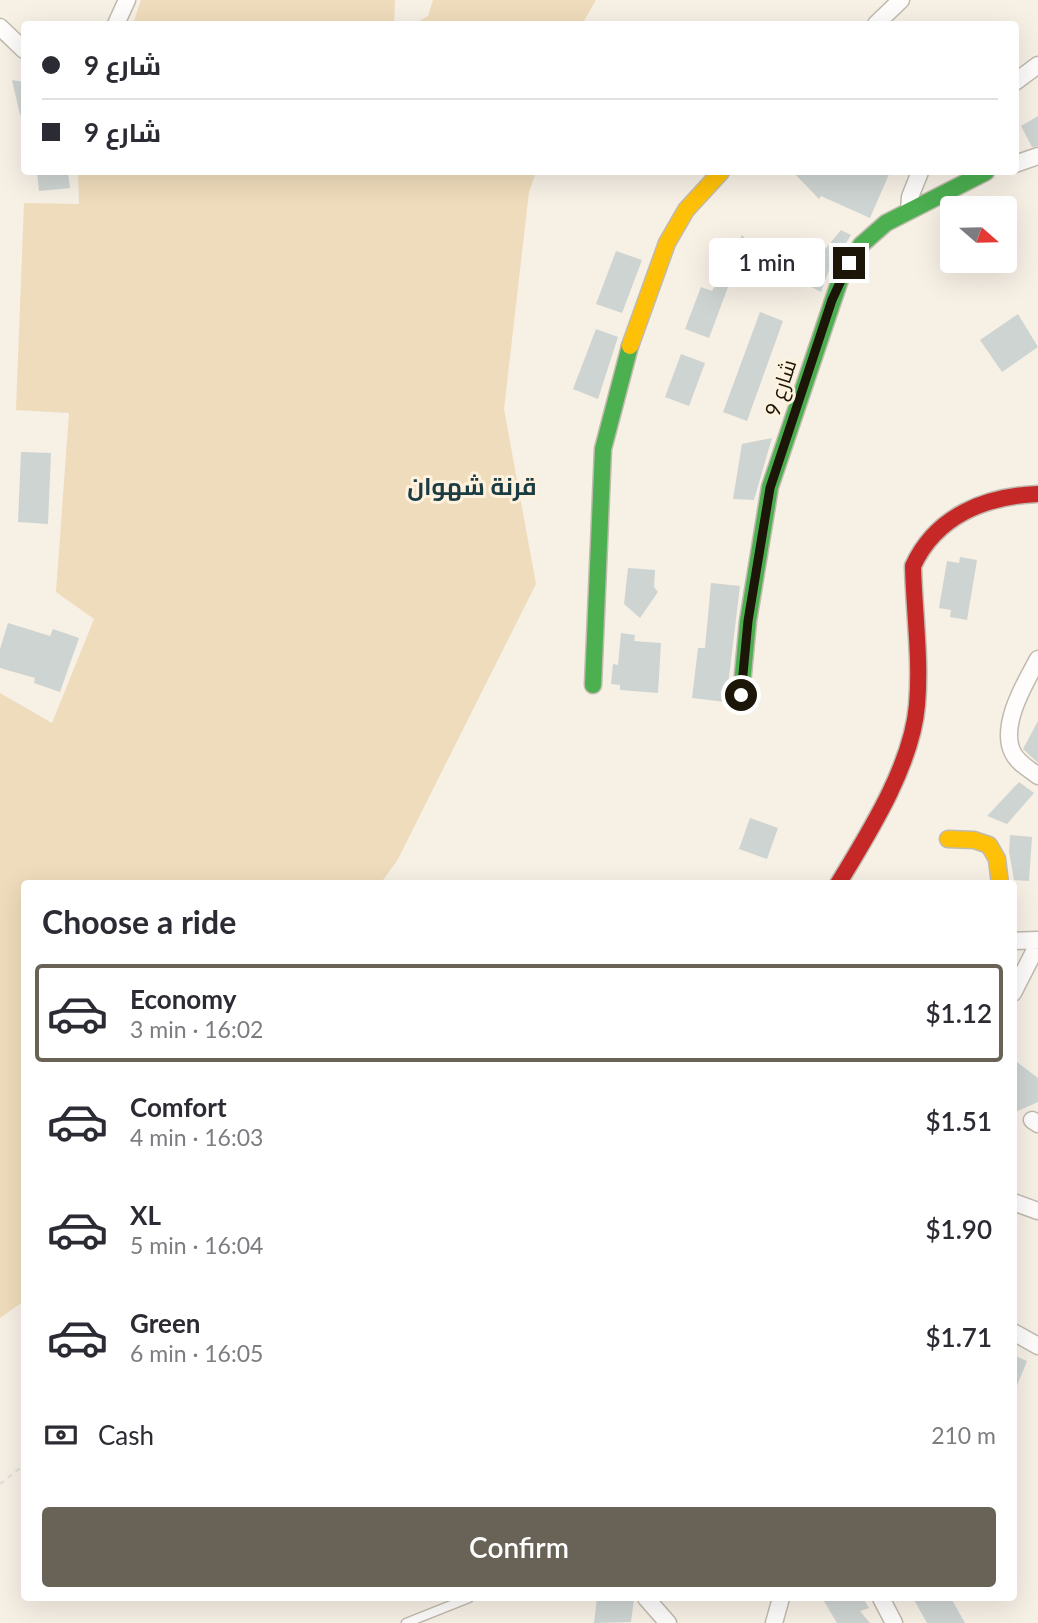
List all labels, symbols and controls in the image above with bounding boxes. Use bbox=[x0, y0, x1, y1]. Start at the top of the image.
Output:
text: شارع 9 bbox=[84, 49, 161, 81]
text: شارع 9 bbox=[84, 116, 161, 148]
north arrow bbox=[940, 196, 1017, 273]
map controls bbox=[940, 196, 1017, 273]
callout: 1 min bbox=[709, 238, 824, 288]
route end bbox=[833, 247, 865, 279]
text: 1 min bbox=[739, 248, 795, 276]
street label: شارع 9 bbox=[759, 356, 803, 420]
district label: قرنة شهوان bbox=[407, 471, 537, 501]
route start bbox=[725, 679, 757, 711]
text: Choose a ride bbox=[42, 902, 236, 941]
icon: car bbox=[46, 982, 109, 1045]
text: Economy bbox=[130, 983, 236, 1015]
text: $1.12 bbox=[926, 997, 992, 1029]
text: 3 min · 16:02 bbox=[130, 1015, 263, 1043]
icon: car bbox=[46, 1090, 109, 1153]
text: Comfort bbox=[130, 1091, 227, 1123]
text: $1.51 bbox=[926, 1105, 992, 1137]
text: 4 min · 16:03 bbox=[130, 1123, 263, 1151]
icon: car bbox=[46, 1198, 109, 1261]
text: XL bbox=[130, 1199, 161, 1231]
text: $1.90 bbox=[926, 1213, 992, 1245]
text: 5 min · 16:04 bbox=[130, 1231, 263, 1259]
icon: car bbox=[46, 1306, 109, 1369]
text: Green bbox=[130, 1307, 200, 1339]
text: $1.71 bbox=[926, 1321, 992, 1353]
text: 6 min · 16:05 bbox=[130, 1339, 263, 1367]
icon: cash bbox=[42, 1416, 80, 1454]
text: Cash bbox=[98, 1419, 154, 1451]
text: 210 m bbox=[931, 1421, 996, 1449]
button: Confirm bbox=[42, 1507, 996, 1587]

